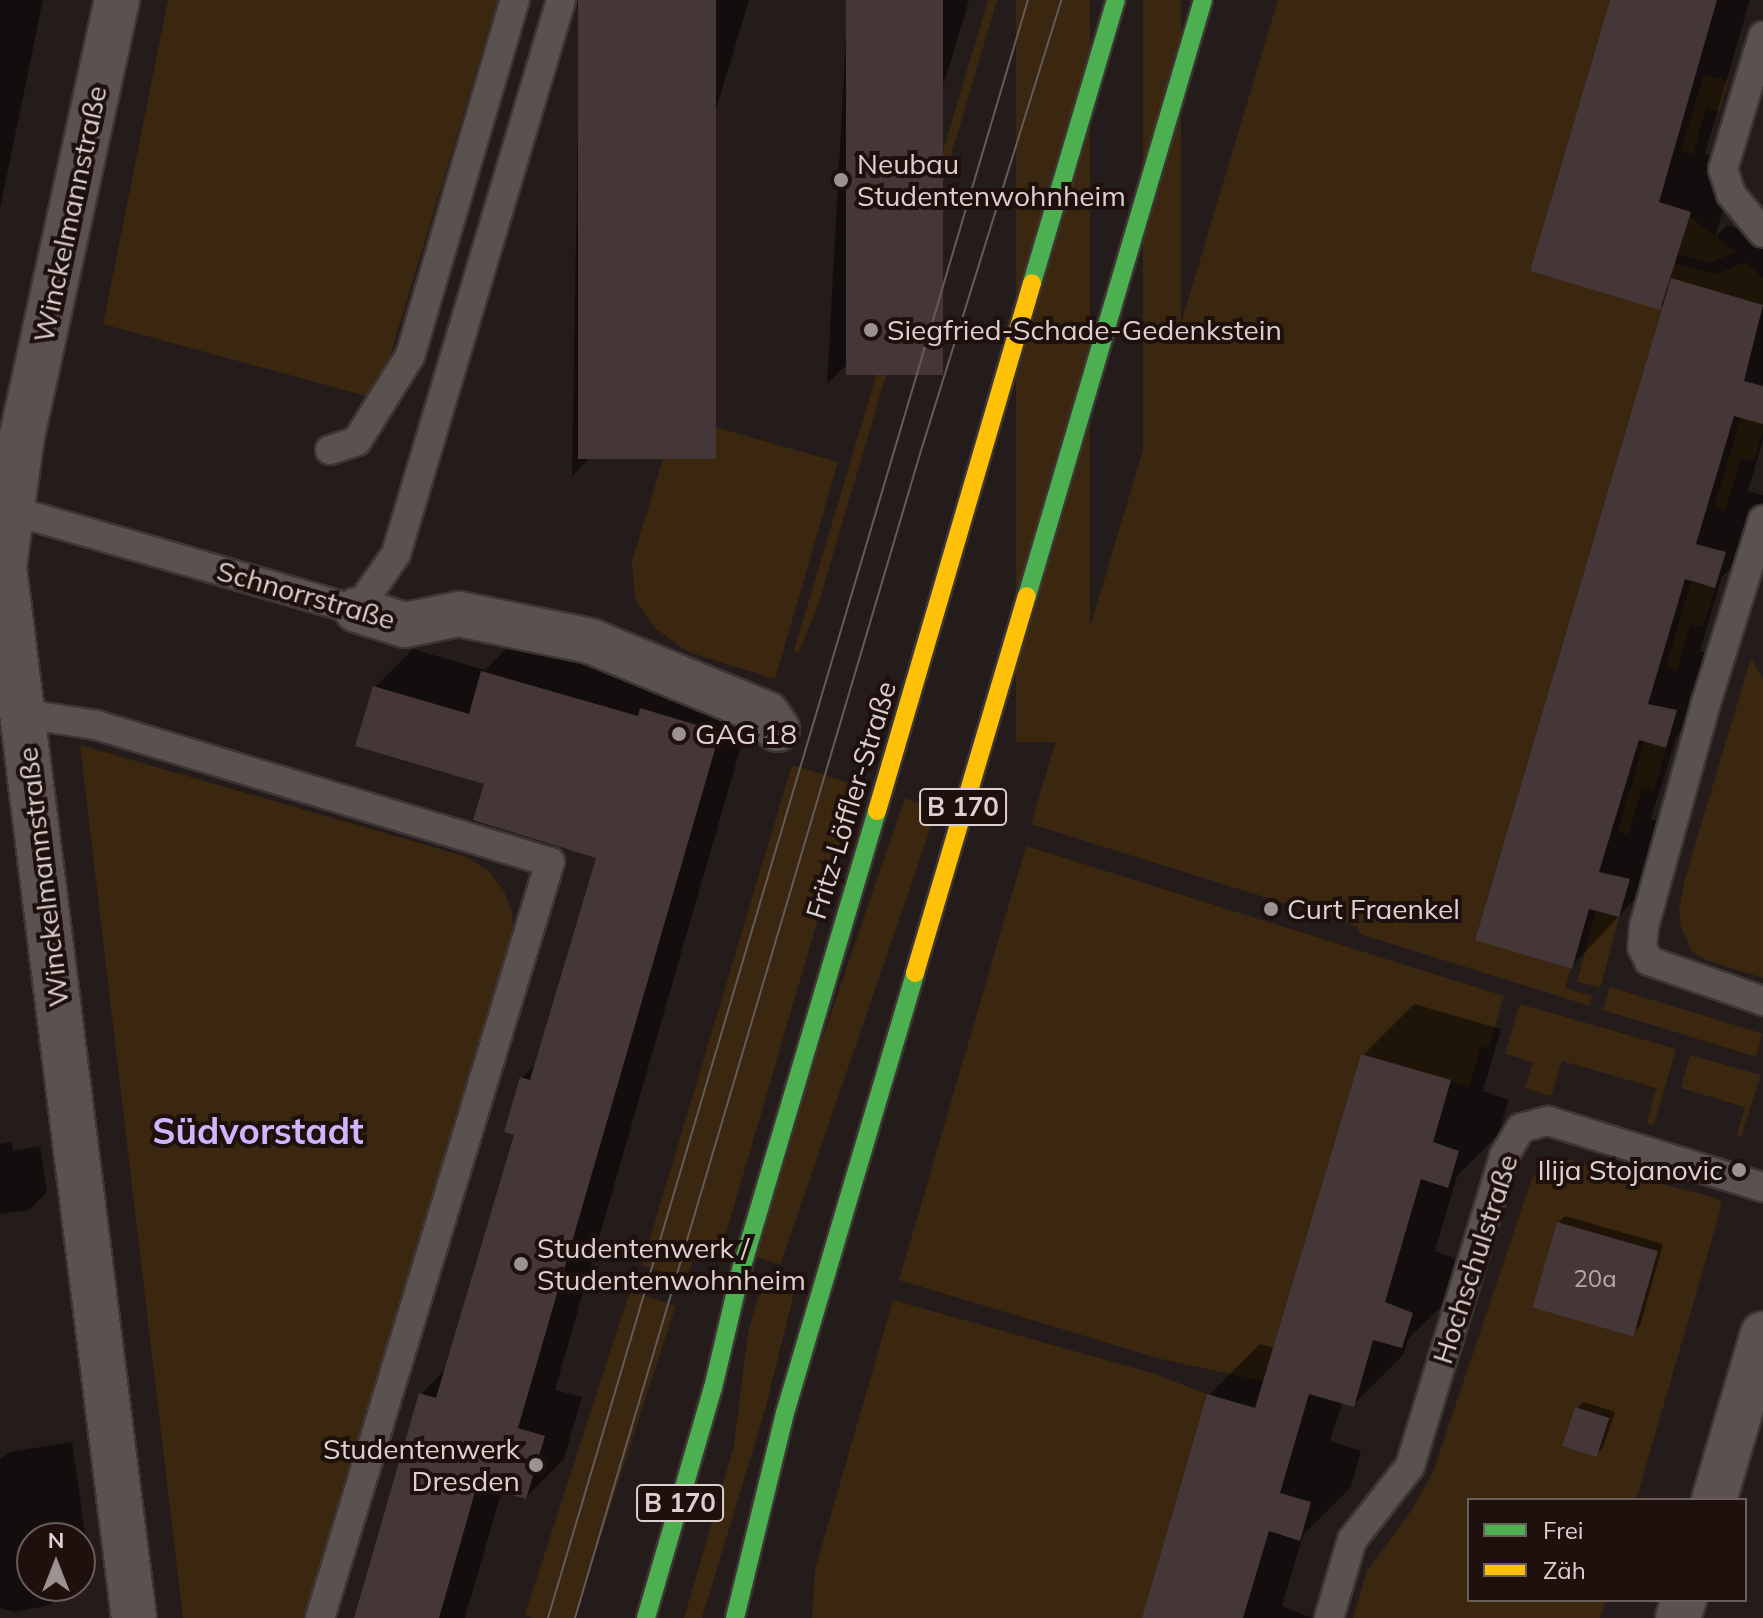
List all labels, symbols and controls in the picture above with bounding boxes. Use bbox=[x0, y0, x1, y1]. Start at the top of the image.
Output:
street label: Winckelmannstraße bbox=[26, 83, 114, 345]
place label: Neubau Studentenwohnheim bbox=[857, 147, 1126, 213]
marker: Neubau Studentenwohnheim bbox=[832, 171, 850, 189]
place label: Siegfried-Schade-Gedenkstein bbox=[887, 313, 1282, 347]
marker: Siegfried-Schade-Gedenkstein bbox=[862, 321, 880, 339]
street label: Schnorrstraße bbox=[213, 554, 399, 636]
street label: Fritz-Löffler-Straße bbox=[799, 677, 903, 923]
place label: GAG 18 bbox=[695, 717, 797, 751]
marker: GAG 18 bbox=[670, 725, 688, 743]
street label: Winckelmannstraße bbox=[10, 745, 76, 1009]
road number: B 170 bbox=[919, 785, 1007, 829]
place label: Curt Fraenkel bbox=[1287, 892, 1460, 926]
marker: Curt Fraenkel bbox=[1262, 900, 1280, 918]
district label: Südvorstadt bbox=[152, 1109, 364, 1153]
street label: Hochschulstraße bbox=[1425, 1150, 1525, 1368]
place label: Ilija Stojanovic bbox=[1538, 1153, 1723, 1187]
marker: Ilija Stojanovic bbox=[1730, 1161, 1748, 1179]
place label: Studentenwerk / Studentenwohnheim bbox=[537, 1231, 806, 1297]
marker: Studentenwerk / Studentenwohnheim bbox=[512, 1255, 530, 1273]
house number: 20a bbox=[1573, 1265, 1617, 1293]
place label: Studentenwerk Dresden bbox=[323, 1432, 520, 1498]
marker: Studentenwerk Dresden bbox=[527, 1456, 545, 1474]
road number: B 170 bbox=[636, 1481, 724, 1525]
legend bbox=[1467, 1498, 1747, 1602]
text: Frei bbox=[1543, 1515, 1584, 1545]
north arrow bbox=[16, 1522, 96, 1602]
text: N bbox=[48, 1526, 64, 1554]
text: Zäh bbox=[1543, 1555, 1586, 1585]

